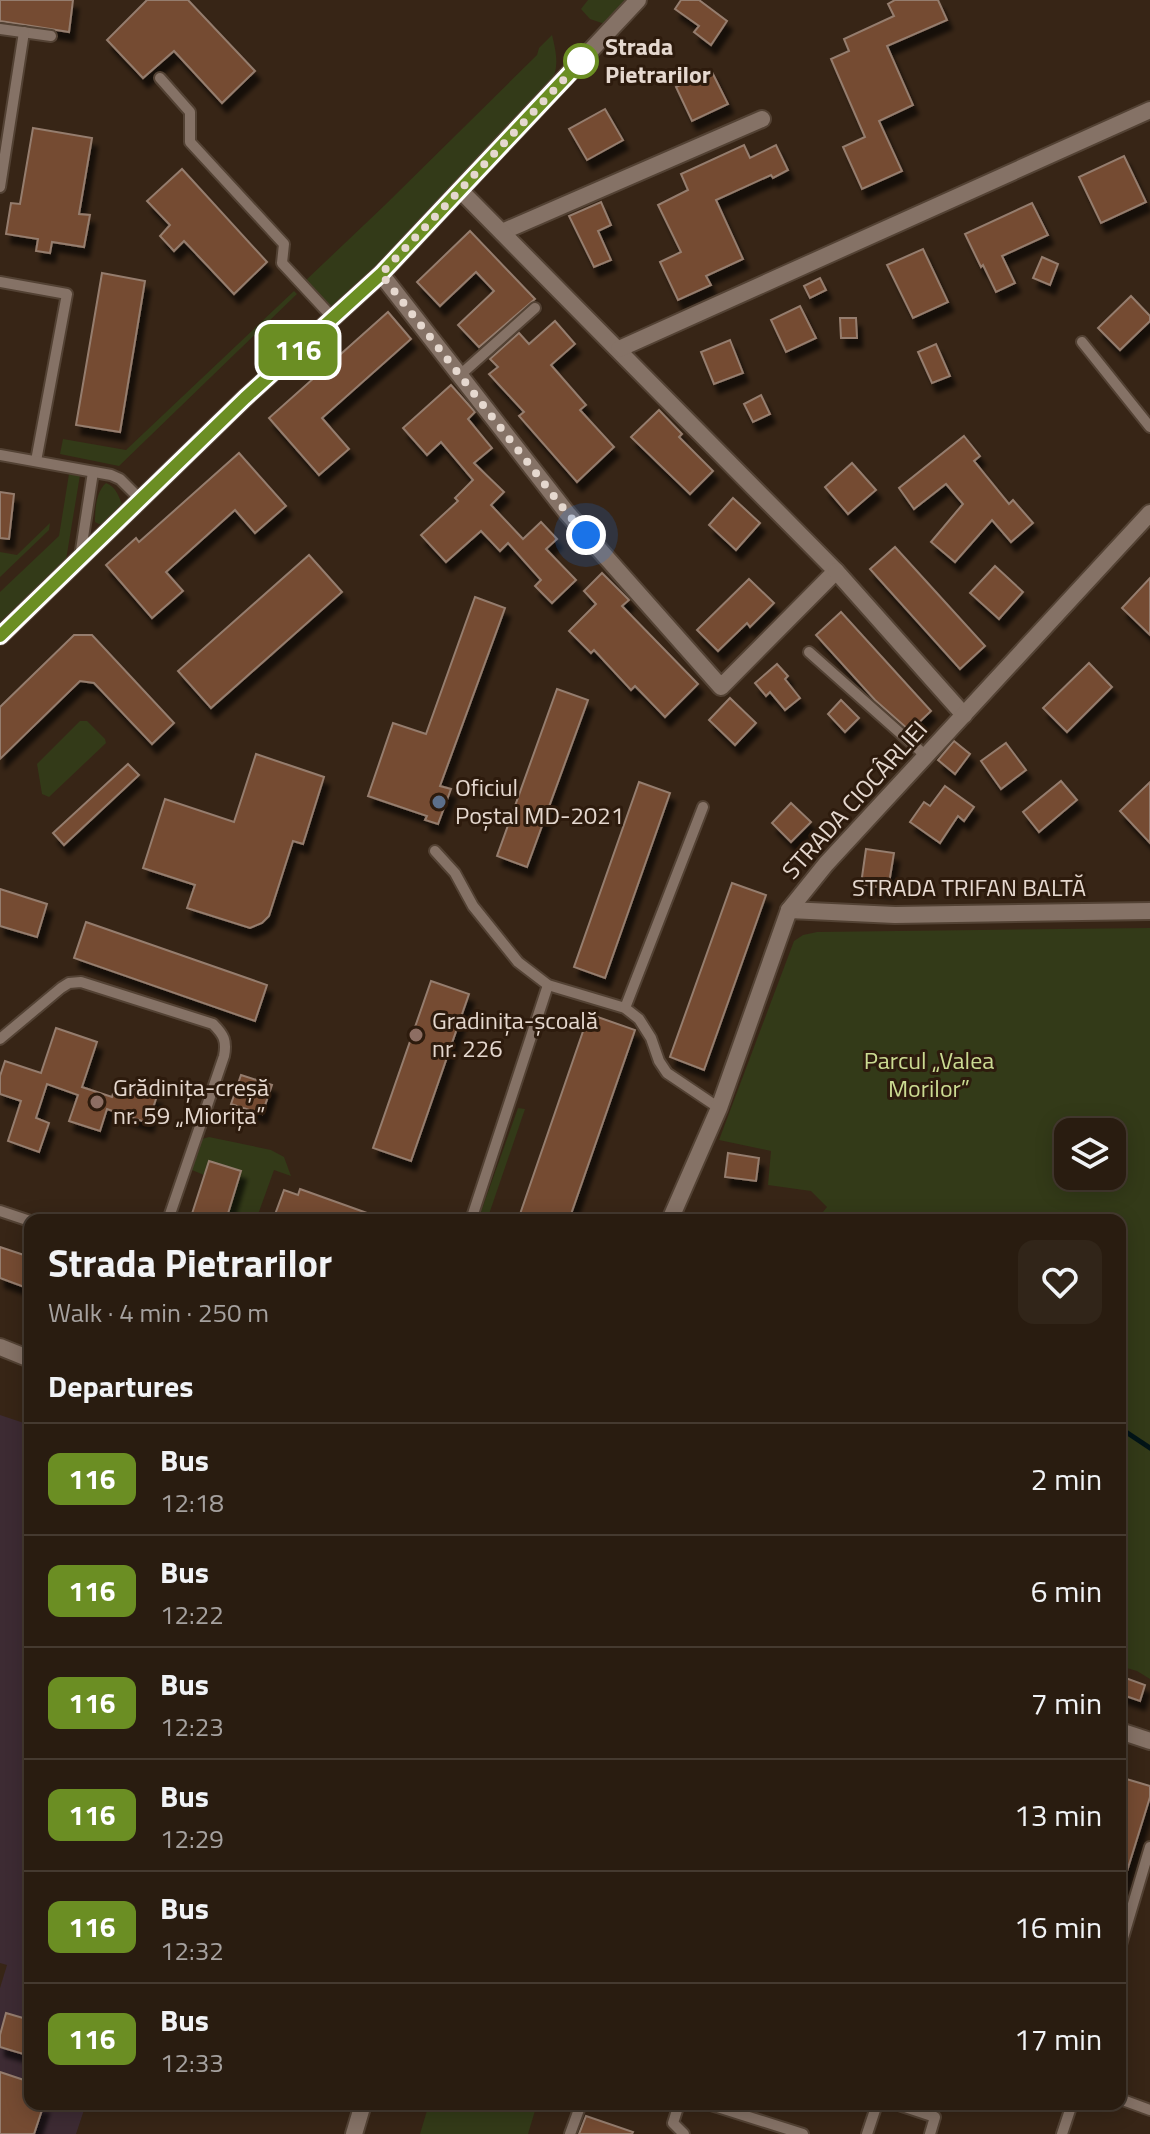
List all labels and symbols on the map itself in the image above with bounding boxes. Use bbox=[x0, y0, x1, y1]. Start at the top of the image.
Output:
place label: Strada Pietrarilor bbox=[605, 28, 711, 92]
marker: Strada Pietrarilor bbox=[564, 44, 598, 78]
line badge: 116 bbox=[252, 324, 344, 376]
your location bbox=[566, 515, 606, 555]
street label: STRADA CIOCÂRLIEI bbox=[773, 712, 935, 887]
place label: Oficiul Poștal MD-2021 bbox=[455, 769, 624, 833]
marker: Oficiul Poștal MD-2021 bbox=[430, 793, 448, 811]
street label: STRADA TRIFAN BALTĂ bbox=[852, 869, 1086, 905]
place label: Gradinița-școală nr. 226 bbox=[432, 1002, 598, 1066]
marker: Gradinița-școală nr. 226 bbox=[407, 1026, 425, 1044]
park label: Parcul „Valea Morilor” bbox=[864, 1042, 994, 1106]
place label: Grădinița-creșă nr. 59 „Miorița” bbox=[113, 1069, 269, 1133]
marker: Grădinița-creșă nr. 59 „Miorița” bbox=[88, 1093, 106, 1111]

